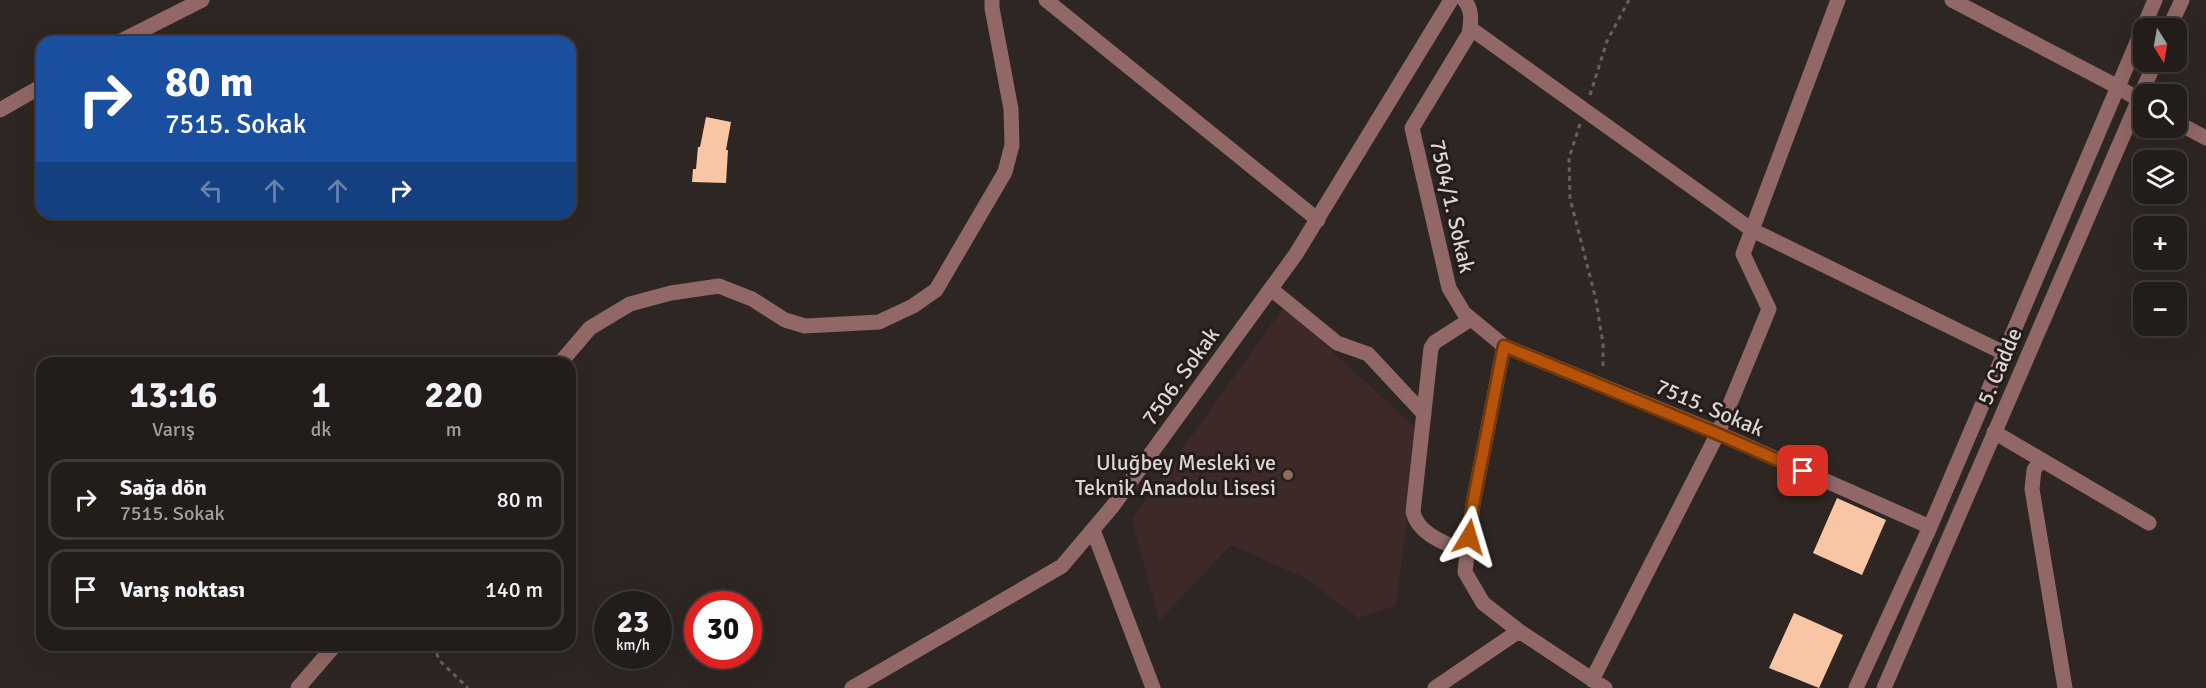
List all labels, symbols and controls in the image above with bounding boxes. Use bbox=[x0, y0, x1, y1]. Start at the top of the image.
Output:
north arrow bbox=[2133, 18, 2187, 72]
map controls bbox=[2133, 18, 2187, 336]
text: 80 m bbox=[165, 57, 254, 108]
icon: right bbox=[66, 60, 144, 138]
button: search bbox=[2133, 84, 2187, 138]
text: 7515. Sokak bbox=[165, 108, 306, 141]
street label: 7504/1. Sokak bbox=[1424, 137, 1481, 276]
button: layers bbox=[2133, 150, 2187, 204]
icon: left bbox=[195, 174, 228, 207]
icon: ahead bbox=[258, 174, 291, 207]
icon: ahead bbox=[321, 174, 354, 207]
icon: right bbox=[384, 174, 417, 207]
button: + bbox=[2133, 216, 2187, 270]
button: − bbox=[2133, 282, 2187, 336]
street label: 7506. Sokak bbox=[1136, 322, 1225, 431]
street label: 5. Cadde bbox=[1971, 324, 2028, 409]
text: 13:16 bbox=[129, 373, 218, 418]
text: 1 bbox=[311, 373, 331, 418]
text: 220 bbox=[424, 373, 483, 418]
street label: 7515. Sokak bbox=[1652, 373, 1768, 442]
text: Varış bbox=[152, 417, 195, 442]
text: dk bbox=[311, 417, 331, 442]
text: m bbox=[446, 417, 462, 442]
pin bbox=[1777, 445, 1828, 496]
place label: Uluğbey Mesleki ve Teknik Anadolu Lisesi bbox=[1075, 449, 1276, 501]
icon: arrive bbox=[1786, 454, 1819, 487]
marker: Uluğbey Mesleki ve Teknik Anadolu Lisesi bbox=[1281, 468, 1295, 482]
text: Sağa dön bbox=[120, 474, 207, 501]
icon: right bbox=[69, 483, 102, 516]
text: 80 m bbox=[497, 486, 543, 513]
text: 7515. Sokak bbox=[120, 501, 225, 526]
position arrow bbox=[1437, 505, 1501, 569]
icon: arrive bbox=[69, 573, 102, 606]
text: Varış noktası bbox=[120, 576, 245, 603]
text: 140 m bbox=[485, 576, 543, 603]
speed limit sign: 30 bbox=[684, 591, 762, 669]
text: 23 bbox=[617, 604, 649, 641]
text: km/h bbox=[616, 636, 650, 654]

